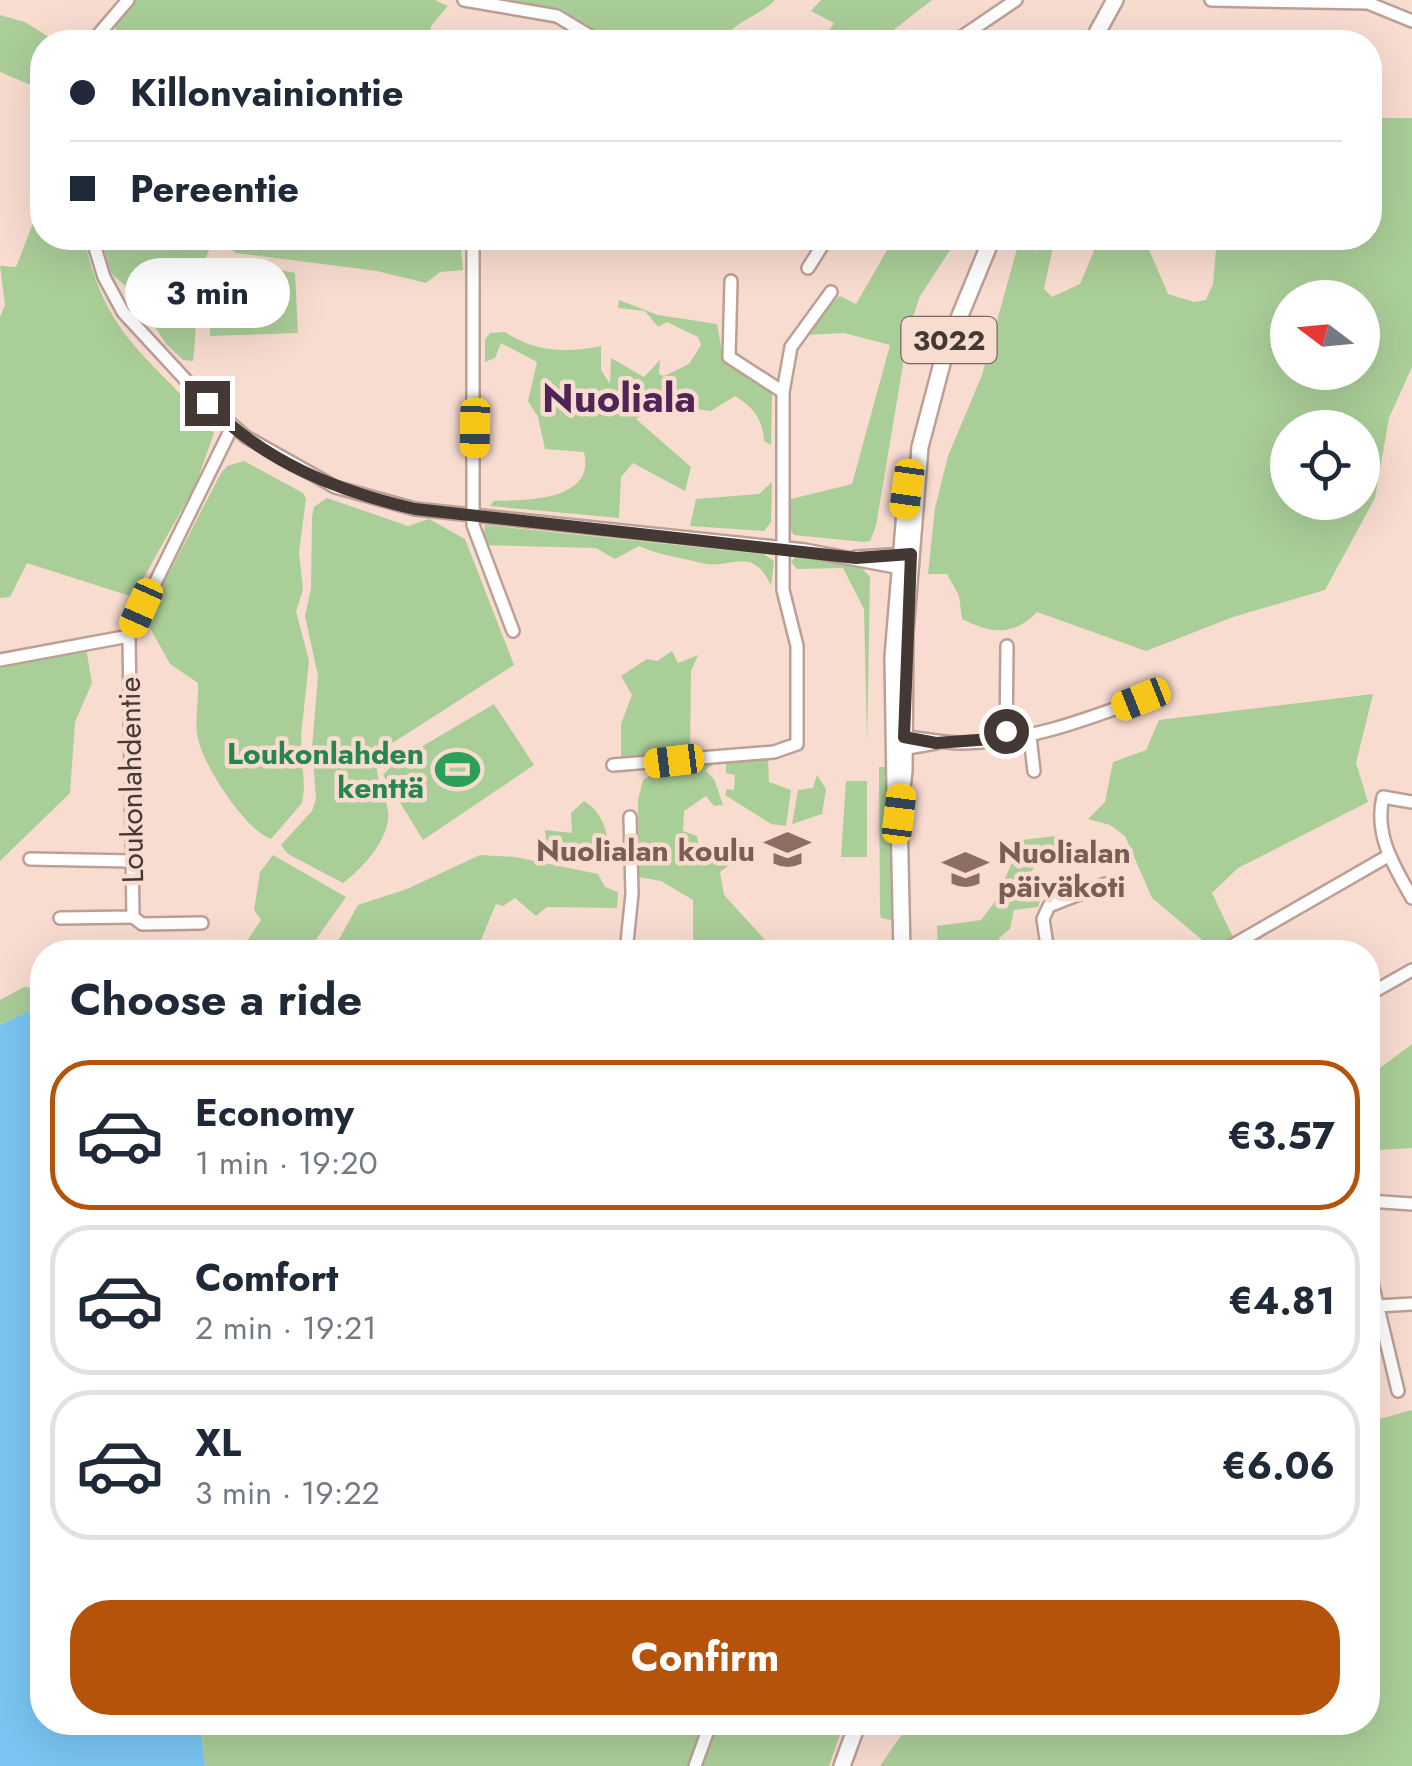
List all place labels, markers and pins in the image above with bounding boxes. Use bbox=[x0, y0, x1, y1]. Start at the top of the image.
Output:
place label: Loukonlahden kenttä bbox=[227, 732, 424, 809]
sports icon: Loukonlahden kenttä bbox=[433, 746, 481, 794]
school or university icon: Nuolialan koulu bbox=[764, 826, 812, 874]
place label: Nuolialan koulu bbox=[536, 829, 755, 872]
place label: Nuolialan päiväkoti bbox=[998, 831, 1131, 908]
school or university icon: Nuolialan päiväkoti bbox=[941, 845, 989, 893]

